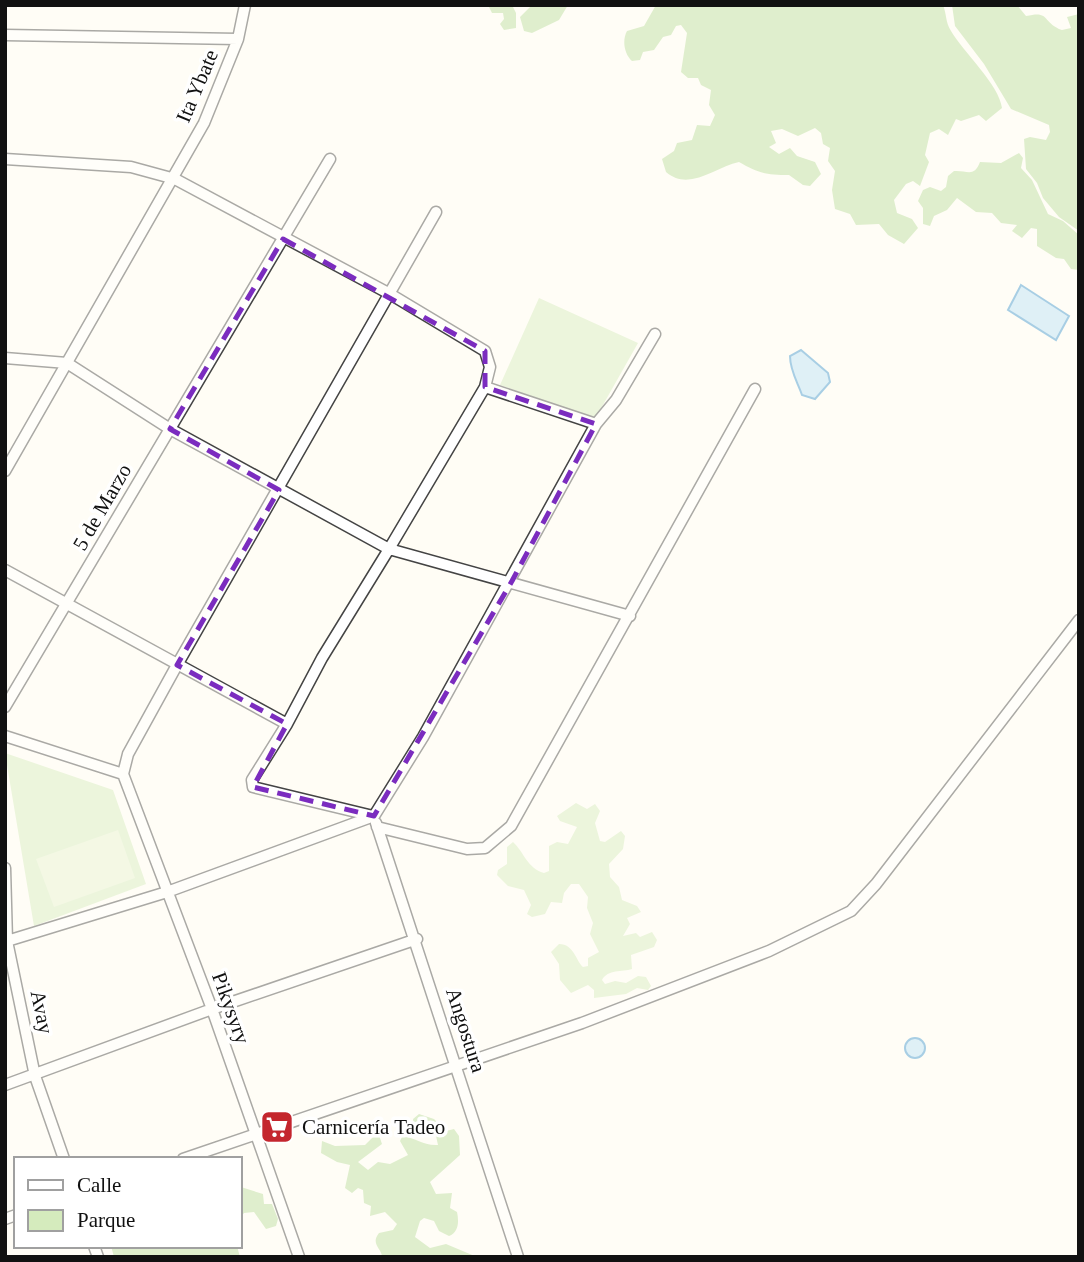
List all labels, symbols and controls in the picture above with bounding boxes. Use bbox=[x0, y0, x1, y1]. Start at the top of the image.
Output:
street label: Ita Ybate bbox=[171, 46, 223, 126]
street label: 5 de Marzo bbox=[68, 460, 136, 554]
street label: Pikysyry bbox=[207, 969, 255, 1048]
street label: Angostura bbox=[441, 985, 491, 1076]
street label: Avay bbox=[26, 988, 58, 1036]
supermarket icon: Carnicería Tadeo bbox=[258, 1108, 296, 1146]
place label: Carnicería Tadeo bbox=[302, 1115, 445, 1139]
legend bbox=[14, 1157, 242, 1248]
text: Calle bbox=[77, 1173, 121, 1197]
text: Parque bbox=[77, 1208, 135, 1232]

